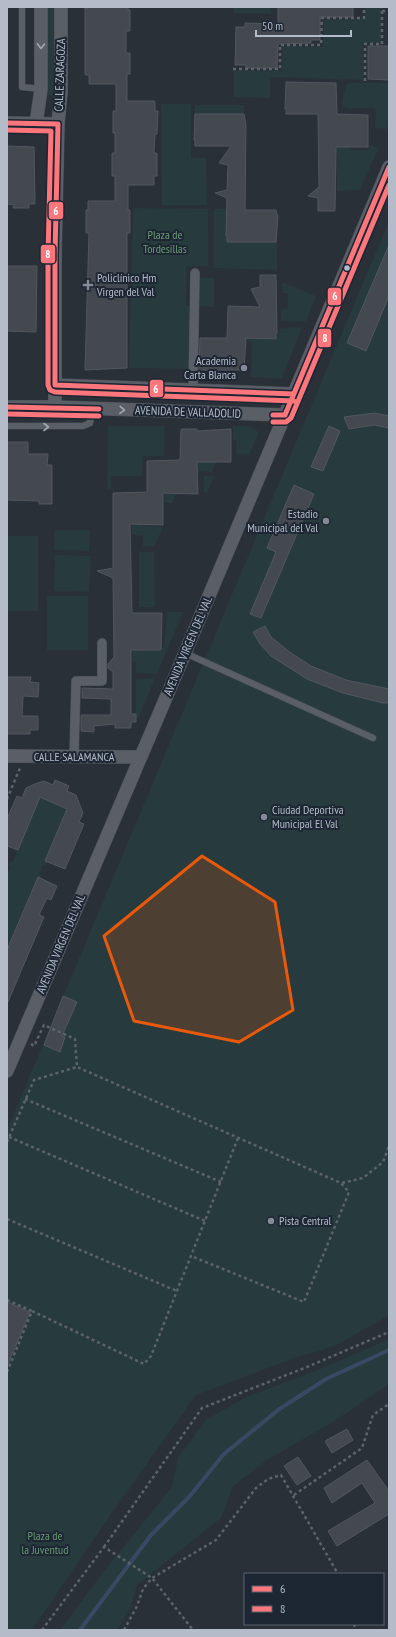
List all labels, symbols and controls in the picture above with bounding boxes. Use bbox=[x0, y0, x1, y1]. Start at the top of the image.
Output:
scale bar bbox=[256, 12, 351, 38]
text: 50 m bbox=[262, 18, 283, 33]
street label: CALLE ZARAGOZA bbox=[51, 38, 68, 112]
one-way arrow bbox=[37, 43, 45, 49]
line badge: 6 bbox=[48, 201, 64, 220]
text: 6 bbox=[53, 204, 59, 218]
park label: Plaza de Tordesillas bbox=[143, 227, 187, 256]
line badge: 8 bbox=[40, 244, 56, 264]
text: 8 bbox=[45, 247, 51, 261]
unlabelled marker bbox=[342, 263, 352, 273]
place label: Policlínico Hm Virgen del Val bbox=[96, 270, 156, 299]
marker: Policlínico Hm Virgen del Val bbox=[82, 279, 94, 291]
line badge: 6 bbox=[327, 287, 342, 306]
text: 6 bbox=[332, 289, 338, 303]
line badge: 8 bbox=[317, 328, 332, 348]
text: 8 bbox=[322, 331, 328, 345]
place label: Academia Carta Blanca bbox=[184, 353, 236, 382]
marker: Academia Carta Blanca bbox=[239, 363, 249, 373]
line badge: 6 bbox=[149, 379, 164, 398]
text: 6 bbox=[153, 382, 159, 396]
street label: AVENIDA DE VALLADOLID bbox=[135, 402, 241, 421]
one-way arrow bbox=[119, 405, 125, 414]
one-way arrow bbox=[43, 422, 49, 431]
place label: Estadio Municipal del Val bbox=[247, 506, 318, 535]
marker: Estadio Municipal del Val bbox=[321, 516, 331, 526]
street label: AVENIDA VIRGEN DEL VAL bbox=[160, 594, 215, 698]
street label: CALLE SALAMANCA bbox=[34, 749, 115, 764]
place label: Ciudad Deportiva Municipal El Val bbox=[272, 802, 344, 831]
marker: Ciudad Deportiva Municipal El Val bbox=[259, 812, 269, 822]
street label: AVENIDA VIRGEN DEL VAL bbox=[33, 892, 88, 996]
place label: Pista Central bbox=[279, 1213, 331, 1228]
marker: Pista Central bbox=[266, 1216, 276, 1226]
park label: Plaza de la Juventud bbox=[22, 1528, 68, 1557]
legend bbox=[244, 1573, 384, 1625]
text: 6 bbox=[280, 1581, 285, 1596]
text: 8 bbox=[280, 1601, 285, 1616]

